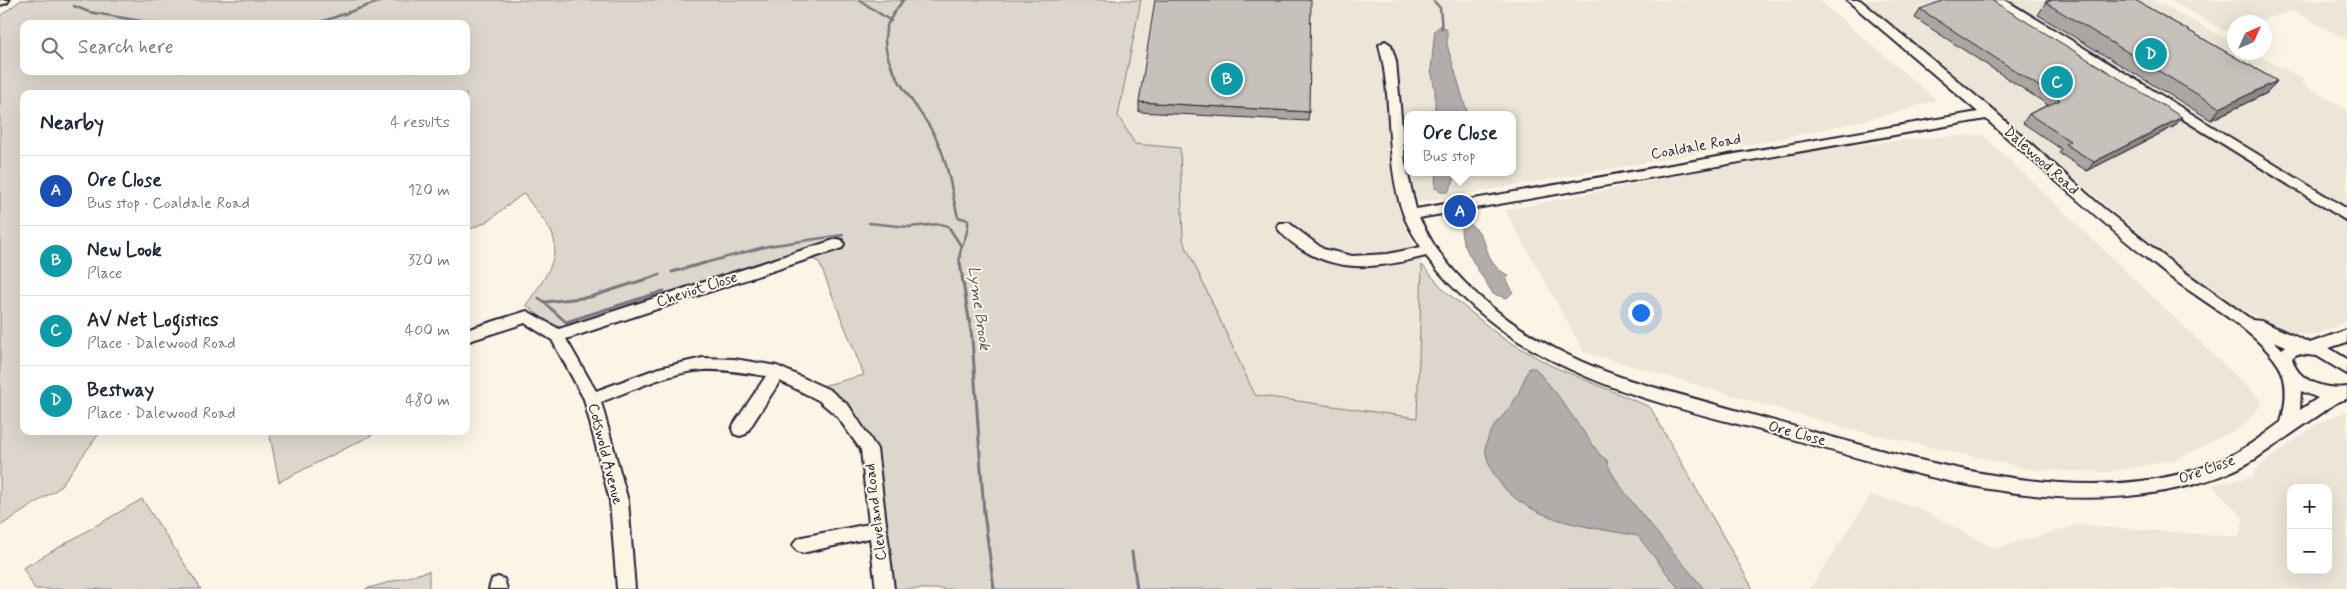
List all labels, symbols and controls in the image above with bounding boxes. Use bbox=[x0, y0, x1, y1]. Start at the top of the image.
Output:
north arrow bbox=[2227, 15, 2272, 60]
search box bbox=[20, 20, 470, 75]
icon: search bbox=[38, 34, 66, 62]
text: Search here bbox=[78, 35, 174, 60]
pin: D bbox=[2135, 35, 2167, 73]
pin: B bbox=[1211, 60, 1243, 98]
pin: C bbox=[2041, 63, 2073, 101]
text: Nearby bbox=[40, 109, 104, 137]
popup bbox=[1404, 111, 1516, 176]
text: 4 results bbox=[390, 112, 450, 133]
text: Ore Close bbox=[1423, 121, 1497, 146]
street label: Dalewood Road bbox=[1999, 122, 2083, 200]
street label: Coaldale Road bbox=[1649, 129, 1743, 165]
text: Bus stop bbox=[1423, 146, 1476, 167]
text: Ore Close bbox=[87, 168, 161, 193]
text: A bbox=[51, 180, 61, 201]
text: 120 m bbox=[408, 180, 450, 201]
pin: A bbox=[1444, 192, 1476, 230]
text: Bus stop · Coaldale Road bbox=[87, 193, 250, 214]
text: New Look bbox=[87, 238, 162, 263]
text: B bbox=[51, 250, 61, 271]
text: 320 m bbox=[408, 250, 450, 271]
text: Place bbox=[87, 263, 122, 284]
water label: Lyme Brook bbox=[963, 265, 995, 352]
street label: Cheviot Close bbox=[654, 267, 740, 313]
your location bbox=[1628, 300, 1654, 326]
text: AV Net Logistics bbox=[87, 308, 219, 333]
text: C bbox=[50, 320, 62, 341]
text: 400 m bbox=[405, 320, 450, 341]
text: Place · Dalewood Road bbox=[87, 333, 236, 354]
text: Bestway bbox=[87, 378, 154, 403]
text: D bbox=[50, 390, 62, 411]
text: 480 m bbox=[405, 390, 450, 411]
street label: Cotswold Avenue bbox=[583, 401, 627, 507]
text: Place · Dalewood Road bbox=[87, 403, 236, 424]
street label: Ore Close bbox=[1766, 417, 1828, 451]
street label: Ore Close bbox=[2176, 451, 2238, 489]
street label: Cleveland Road bbox=[860, 462, 892, 562]
map controls bbox=[2287, 484, 2332, 574]
button: + bbox=[2287, 484, 2332, 529]
button: − bbox=[2287, 529, 2332, 574]

